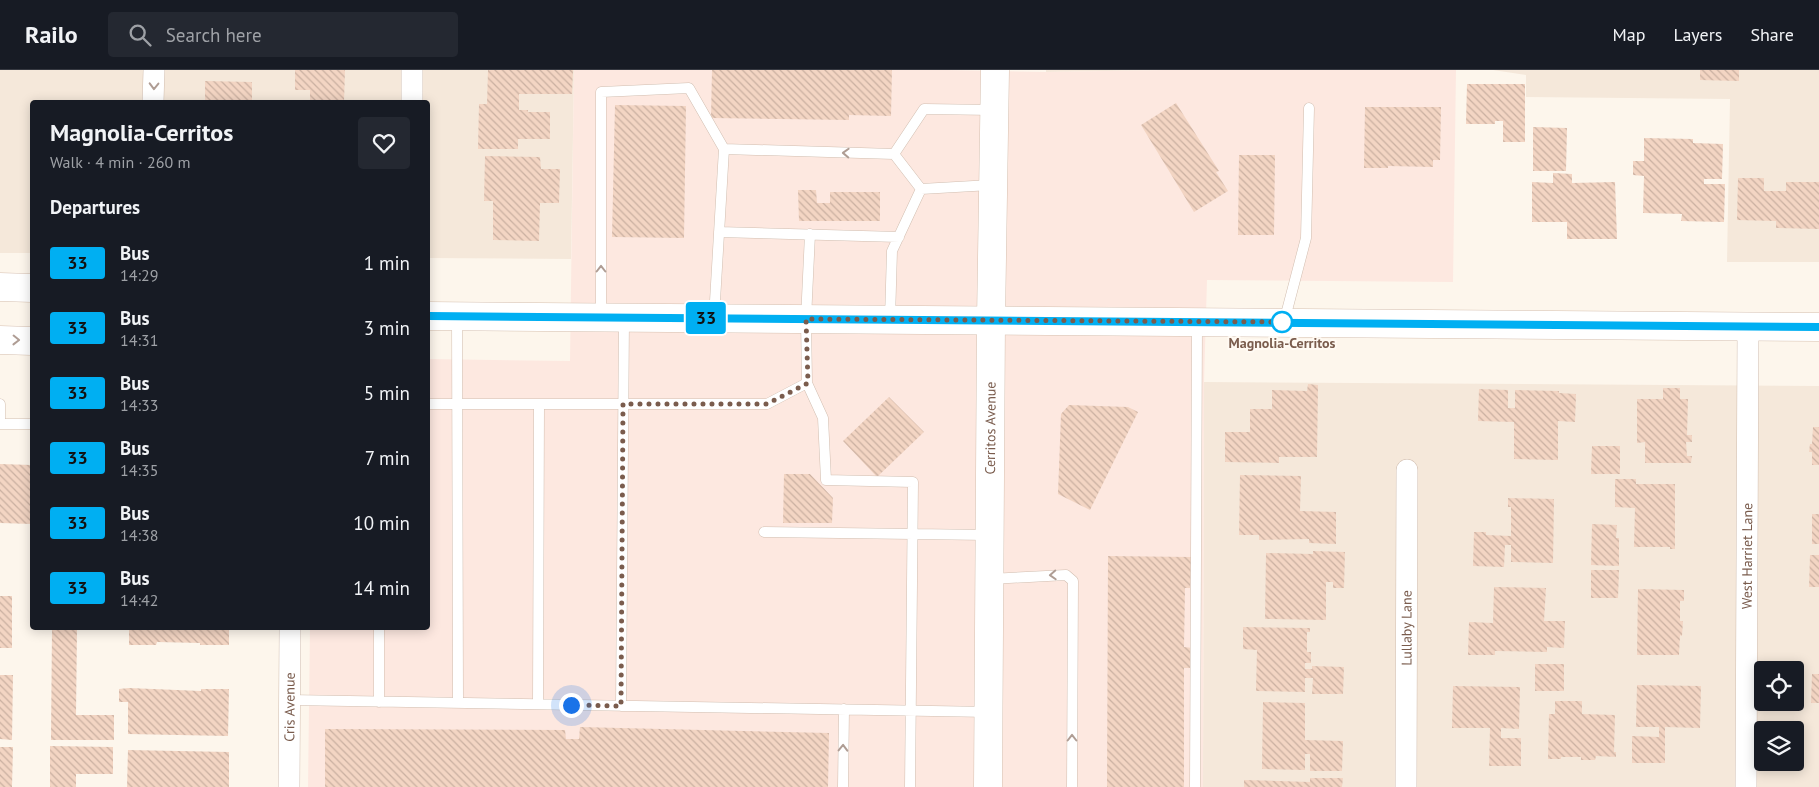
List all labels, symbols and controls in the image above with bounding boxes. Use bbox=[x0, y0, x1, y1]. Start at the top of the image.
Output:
search box bbox=[108, 12, 458, 57]
text: Railo bbox=[25, 19, 78, 50]
icon: search bbox=[126, 21, 154, 49]
text: Search here bbox=[166, 23, 262, 47]
text: Map bbox=[1613, 23, 1645, 46]
text: Layers bbox=[1673, 23, 1722, 46]
text: Share bbox=[1750, 23, 1794, 46]
one-way arrow bbox=[149, 83, 159, 91]
text: Magnolia-Cerritos bbox=[50, 117, 233, 148]
button: heart bbox=[358, 117, 410, 169]
one-way arrow bbox=[841, 148, 849, 158]
text: Walk · 4 min · 260 m bbox=[50, 152, 190, 172]
text: Departures bbox=[50, 195, 140, 219]
text: Bus bbox=[120, 241, 149, 265]
text: 33 bbox=[67, 251, 88, 274]
text: 1 min bbox=[364, 251, 410, 275]
one-way arrow bbox=[596, 264, 606, 272]
text: 14:29 bbox=[120, 265, 158, 285]
line badge: 33 bbox=[684, 302, 728, 334]
text: Bus bbox=[120, 306, 149, 330]
text: 33 bbox=[696, 306, 716, 329]
marker: Magnolia-Cerritos bbox=[1271, 311, 1293, 333]
text: 33 bbox=[67, 316, 88, 339]
text: 3 min bbox=[364, 316, 410, 340]
text: 14:31 bbox=[120, 330, 158, 350]
place label: Magnolia-Cerritos bbox=[1229, 334, 1336, 352]
one-way arrow bbox=[13, 335, 21, 345]
text: Bus bbox=[120, 371, 149, 395]
text: 33 bbox=[67, 381, 88, 404]
text: 5 min bbox=[364, 381, 410, 405]
street label: Cerritos Avenue bbox=[981, 381, 1000, 475]
text: 14:33 bbox=[120, 395, 158, 415]
text: Bus bbox=[120, 436, 149, 460]
text: 33 bbox=[67, 446, 88, 469]
text: 7 min bbox=[365, 446, 410, 470]
text: 14:35 bbox=[120, 460, 158, 480]
text: Bus bbox=[120, 501, 149, 525]
street label: West Harriet Lane bbox=[1738, 503, 1756, 609]
text: 33 bbox=[67, 511, 88, 534]
text: 10 min bbox=[353, 511, 410, 535]
text: 14:38 bbox=[120, 525, 158, 545]
text: Bus bbox=[120, 566, 149, 590]
one-way arrow bbox=[1049, 570, 1057, 581]
text: 33 bbox=[67, 576, 88, 599]
text: 14 min bbox=[353, 576, 410, 600]
text: 14:42 bbox=[120, 590, 158, 610]
street label: Lullaby Lane bbox=[1397, 590, 1416, 666]
map controls bbox=[1754, 661, 1804, 771]
button: locate bbox=[1754, 661, 1804, 711]
street label: Cris Avenue bbox=[280, 672, 299, 742]
your location bbox=[559, 693, 584, 718]
button: layers bbox=[1754, 721, 1804, 771]
one-way arrow bbox=[1067, 734, 1077, 742]
one-way arrow bbox=[838, 744, 848, 752]

